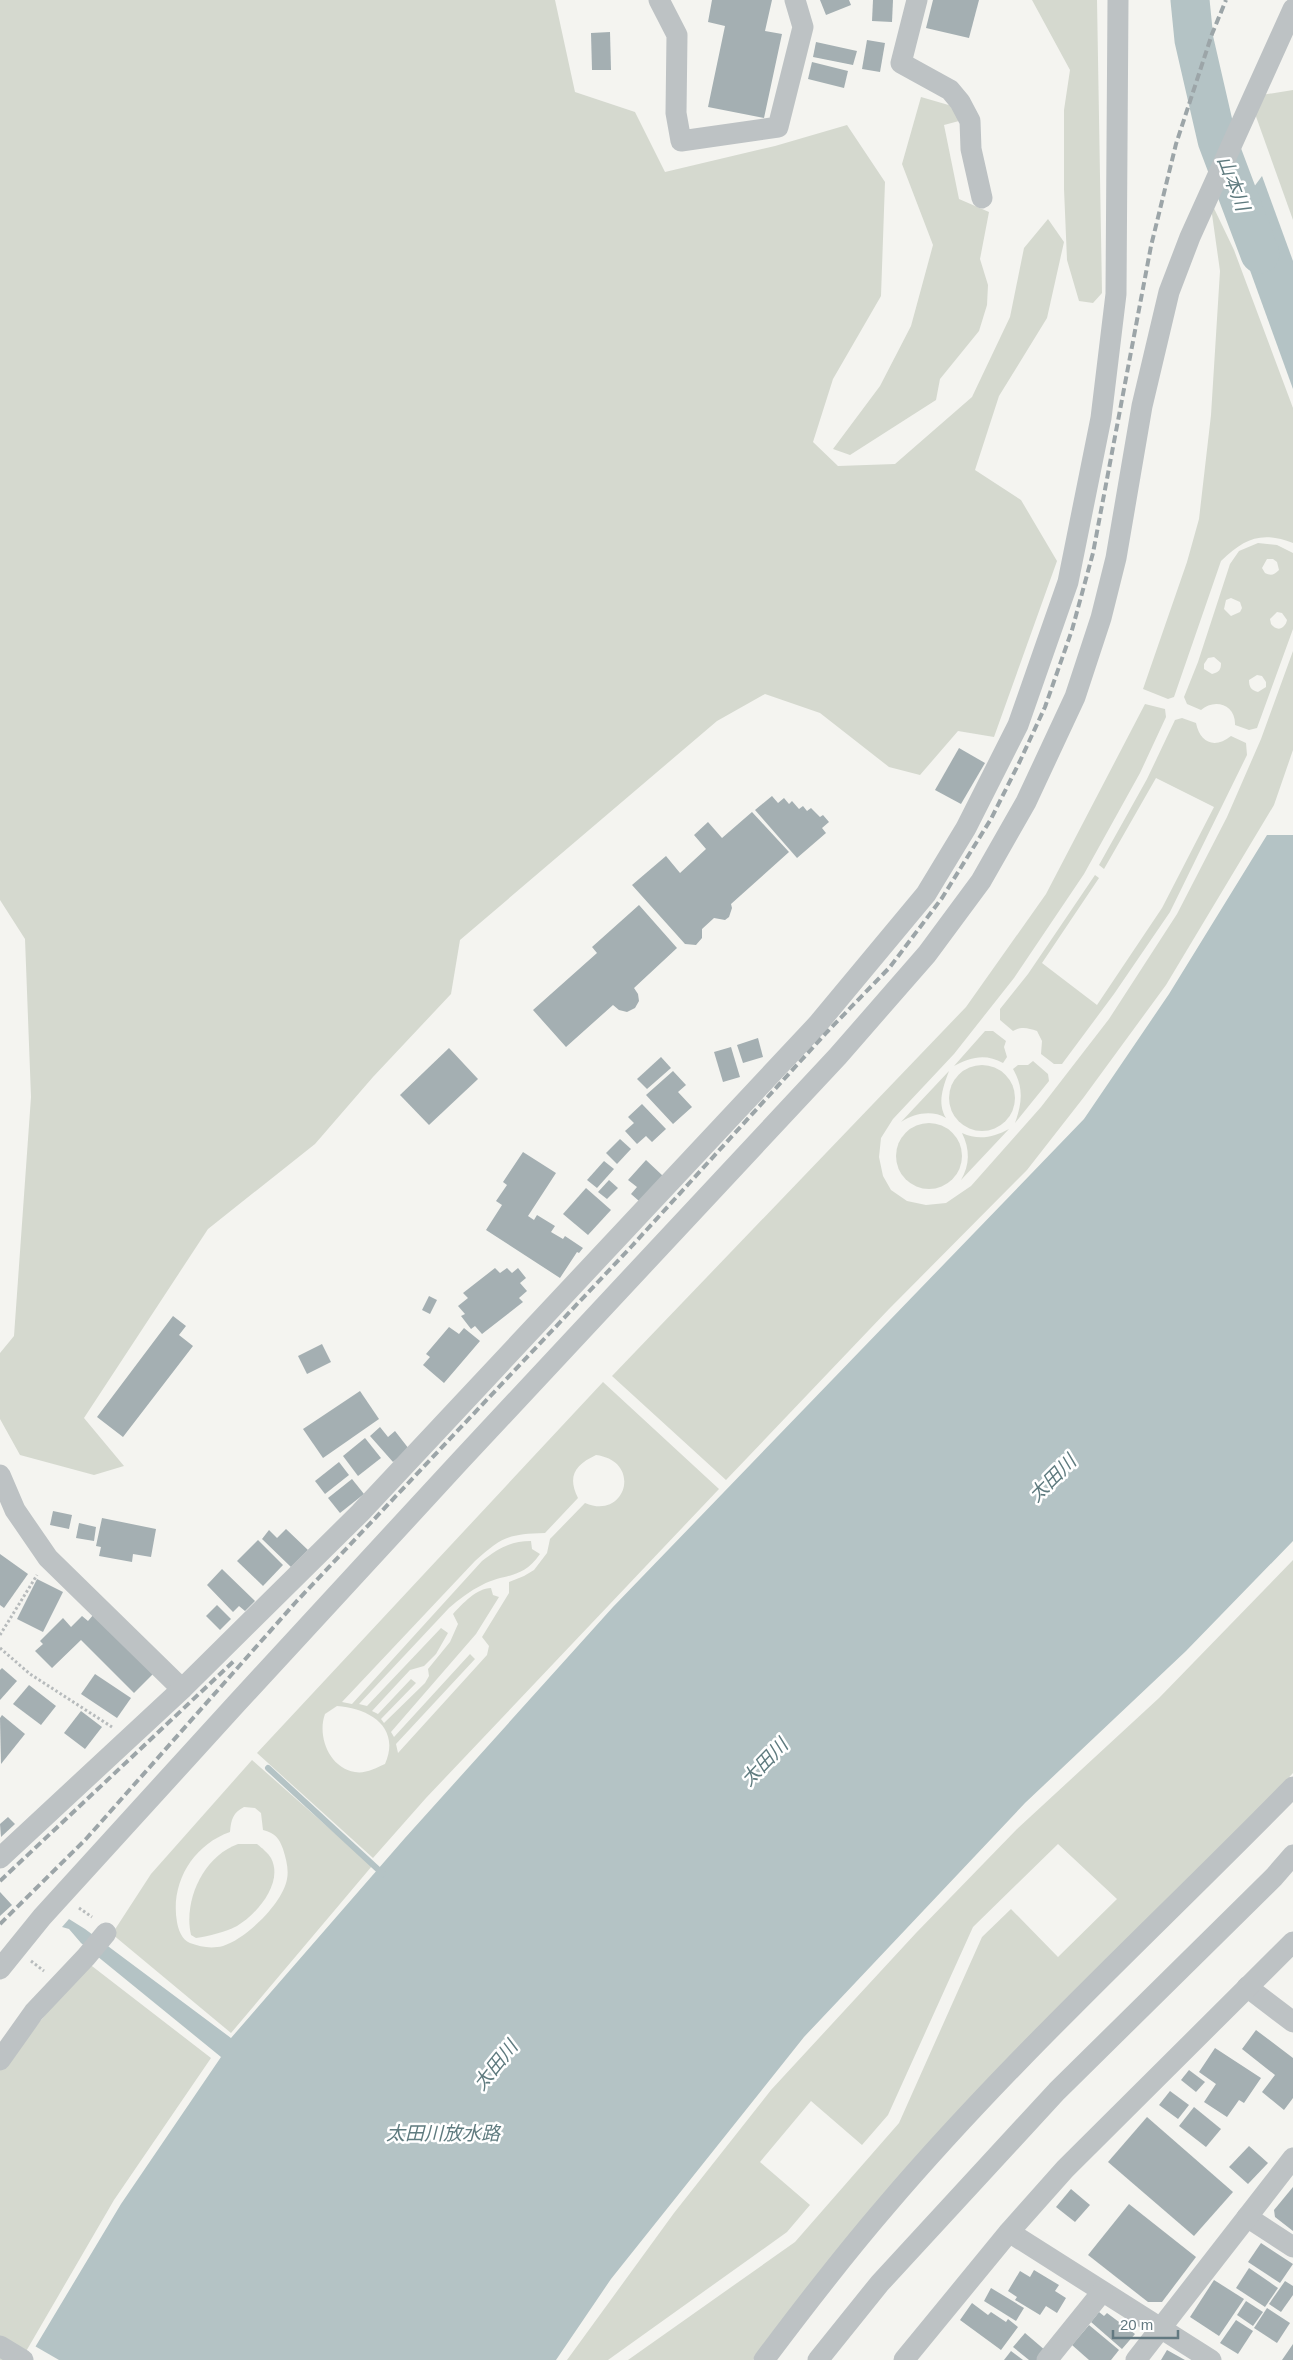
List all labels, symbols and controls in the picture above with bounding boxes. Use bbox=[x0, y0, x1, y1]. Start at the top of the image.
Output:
water label: 山本川 bbox=[1214, 153, 1254, 215]
water label: 太田川 bbox=[1025, 1449, 1081, 1506]
water label: 太田川 bbox=[737, 1733, 793, 1790]
water label: 太田川 bbox=[469, 2035, 523, 2094]
water label: 太田川放水路 bbox=[386, 2123, 502, 2144]
scale bar bbox=[1113, 2308, 1178, 2340]
text: 20 m bbox=[1120, 2316, 1153, 2333]

